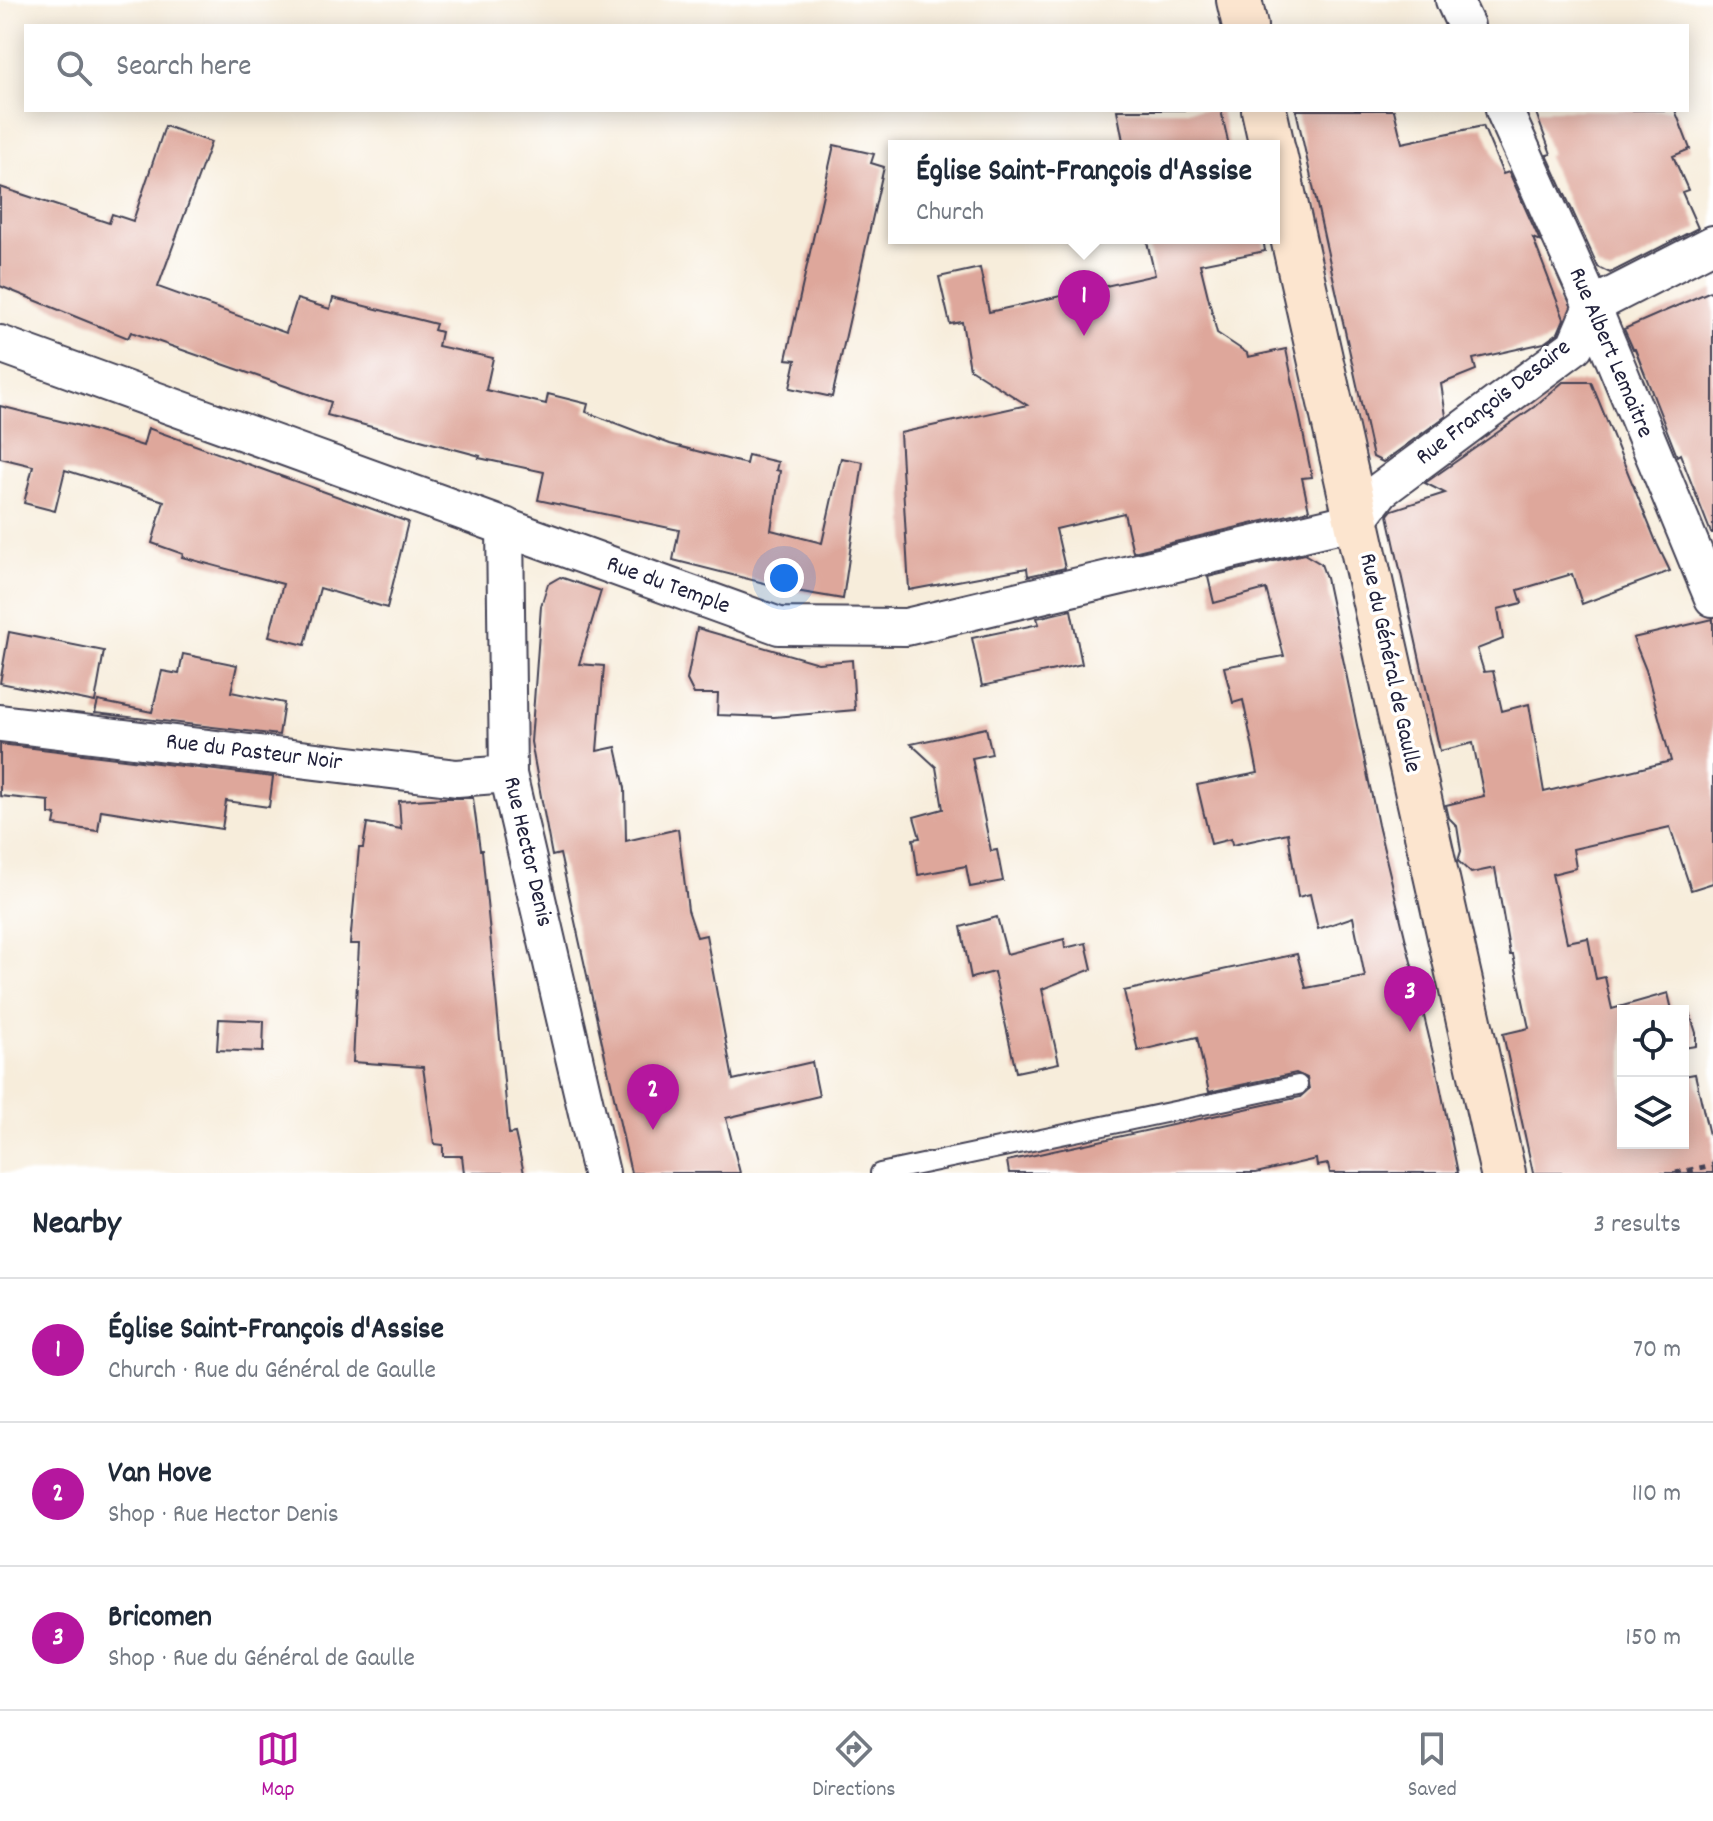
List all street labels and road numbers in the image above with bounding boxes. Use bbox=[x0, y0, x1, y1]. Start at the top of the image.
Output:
street label: Rue Albert Lemaitre bbox=[1559, 263, 1661, 443]
street label: Rue François Desaire bbox=[1409, 332, 1579, 474]
street label: Rue du Temple bbox=[601, 548, 735, 624]
street label: Rue du Général de Gaulle bbox=[1349, 550, 1429, 776]
street label: Rue du Pasteur Noir bbox=[164, 725, 344, 781]
street label: Rue Hector Denis bbox=[493, 774, 561, 930]

